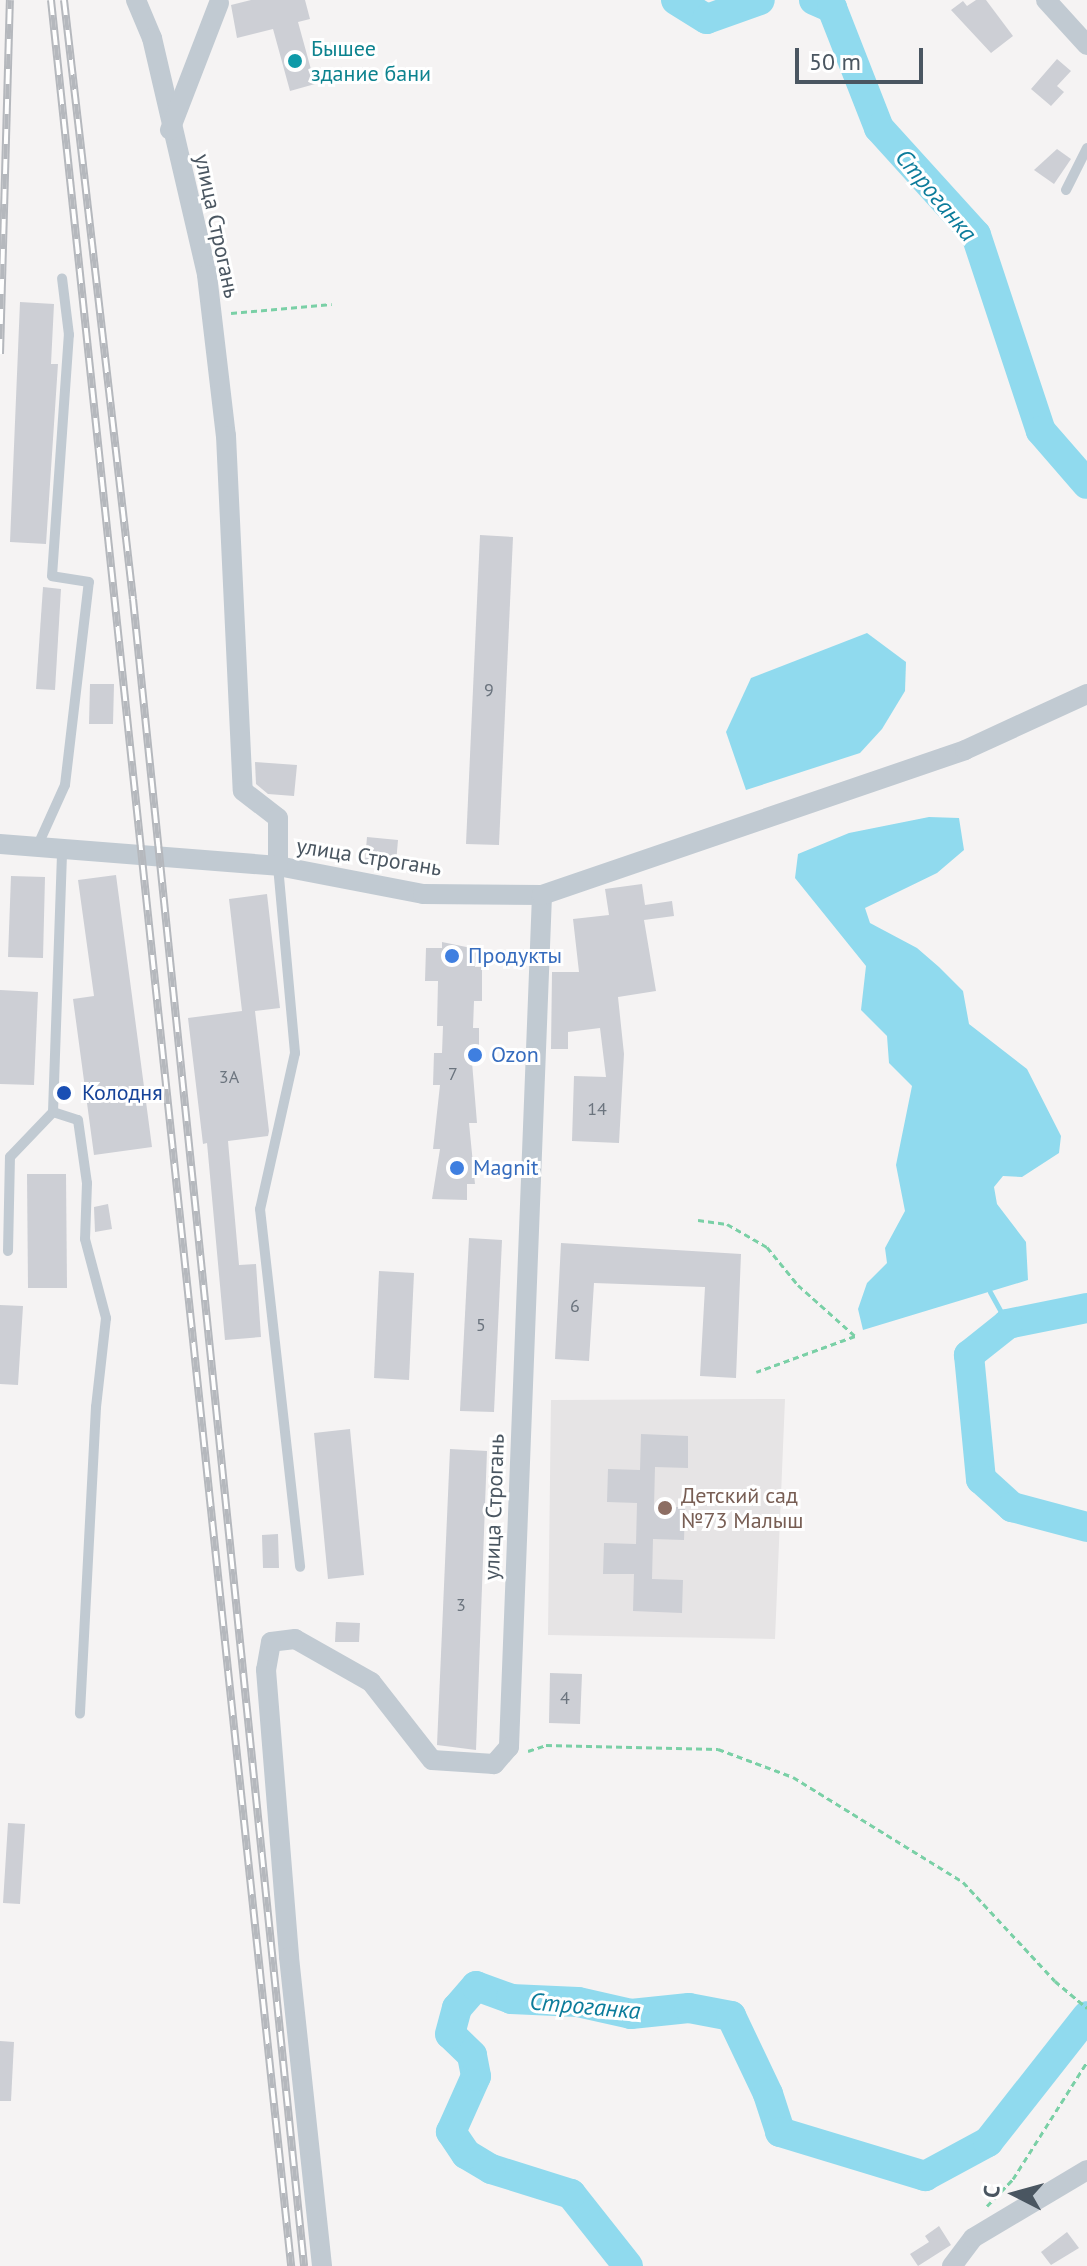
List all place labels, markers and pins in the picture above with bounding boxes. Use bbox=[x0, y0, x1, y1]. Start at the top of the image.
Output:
place label: Бышее здание бани bbox=[311, 35, 431, 86]
marker: Бышее здание бани bbox=[286, 52, 304, 70]
place label: Продукты bbox=[468, 943, 562, 969]
marker: Продукты bbox=[443, 947, 461, 965]
place label: Ozon bbox=[491, 1042, 539, 1068]
marker: Ozon bbox=[466, 1046, 484, 1064]
place label: Колодня bbox=[82, 1080, 163, 1106]
marker: Колодня bbox=[53, 1082, 75, 1104]
place label: Magnit bbox=[473, 1155, 539, 1181]
marker: Magnit bbox=[448, 1159, 466, 1177]
place label: Детский сад №73 Малыш bbox=[681, 1482, 803, 1534]
marker: Детский сад №73 Малыш bbox=[656, 1499, 674, 1517]

